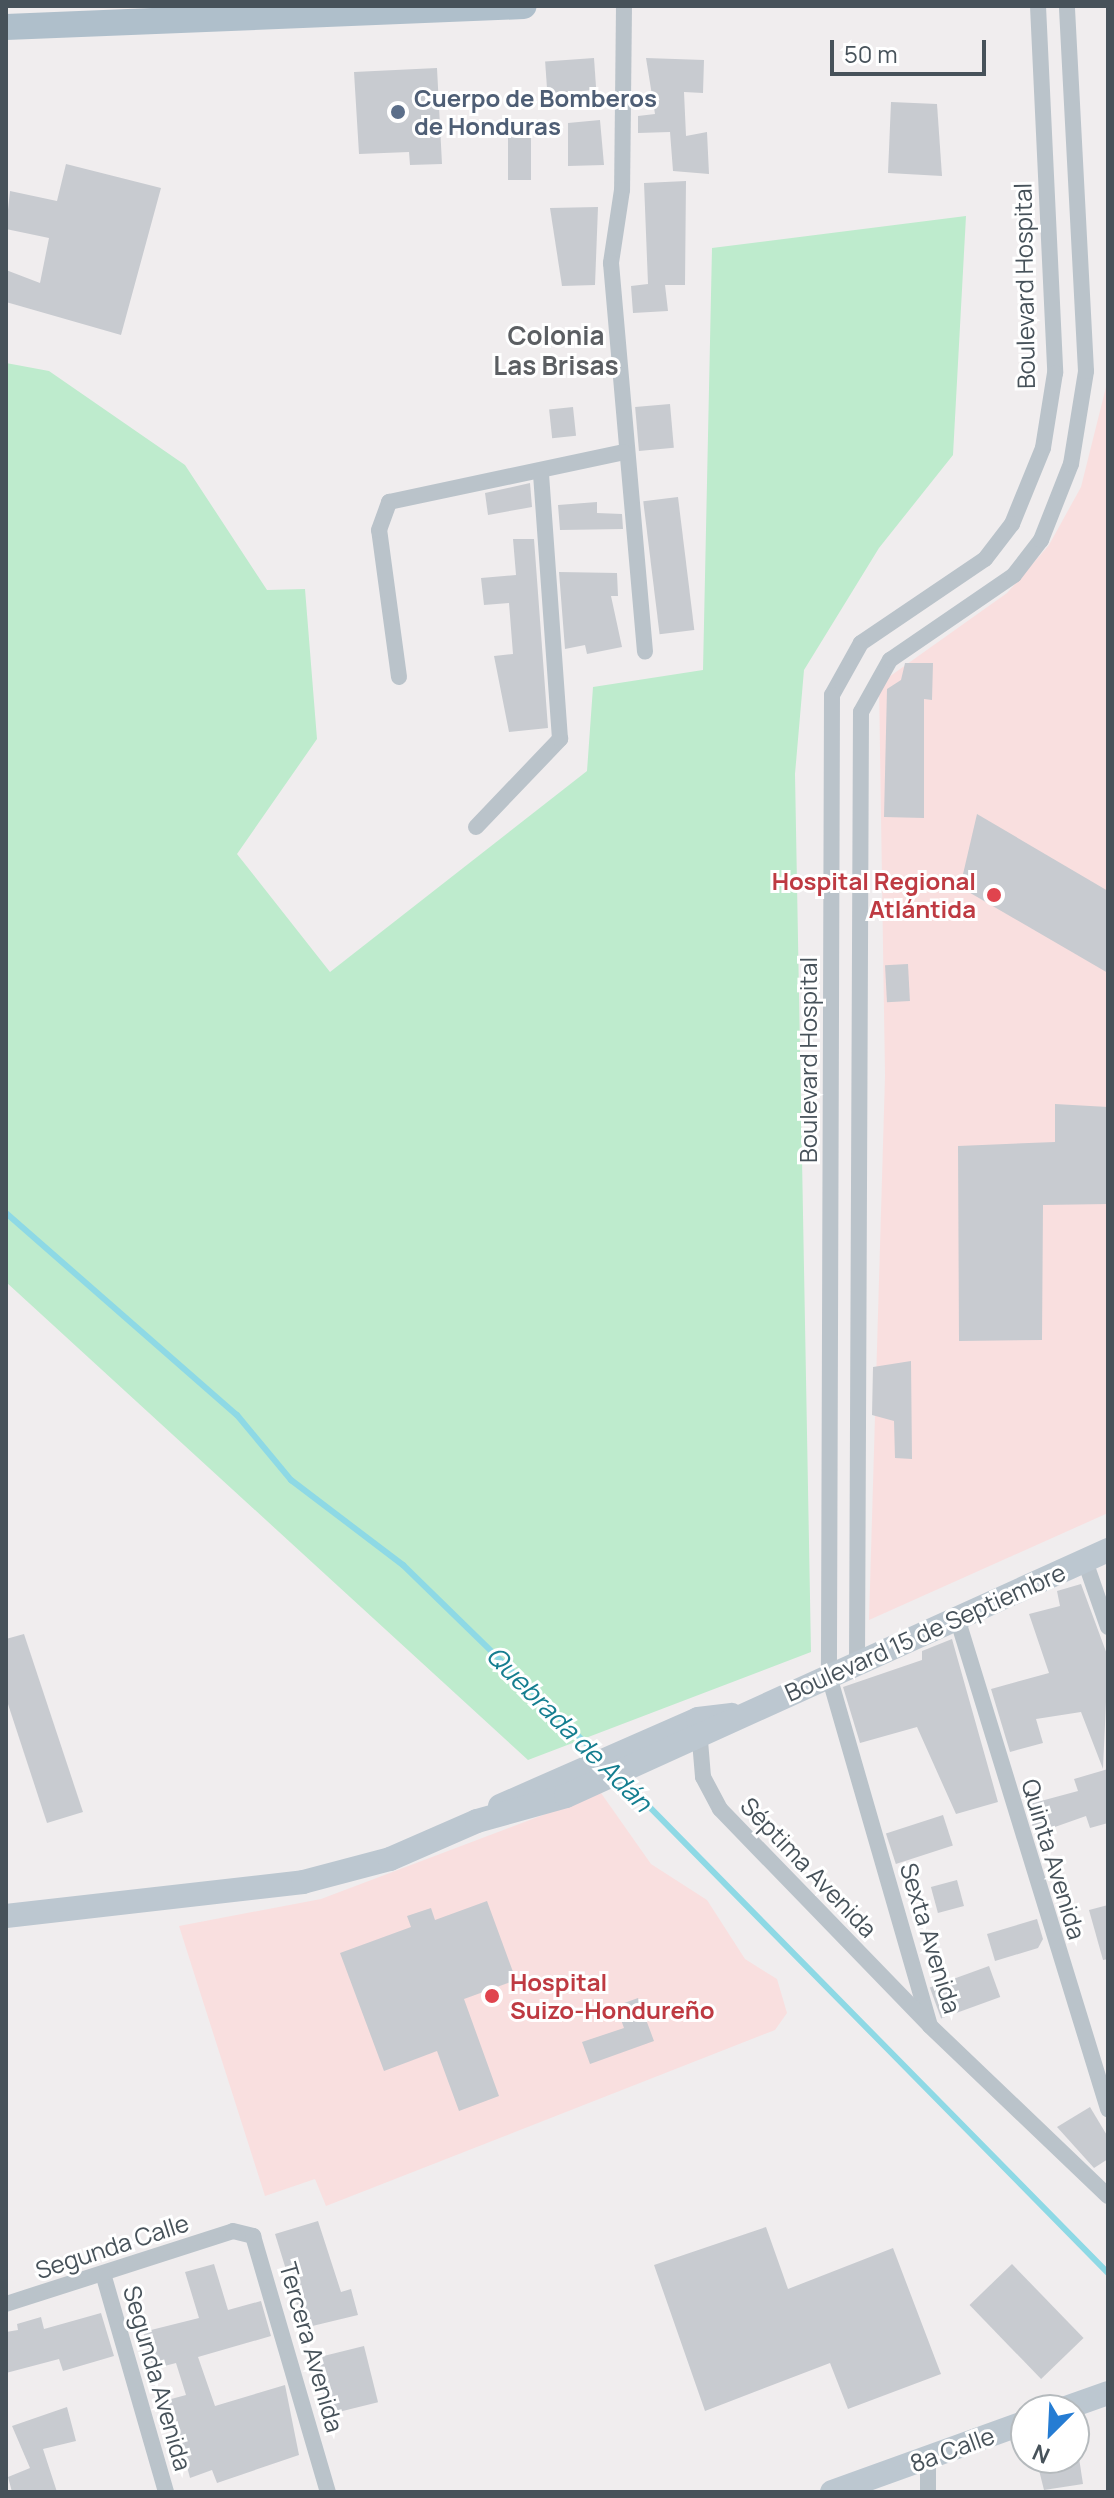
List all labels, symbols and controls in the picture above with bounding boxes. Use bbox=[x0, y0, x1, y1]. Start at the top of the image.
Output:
scale bar bbox=[834, 24, 990, 74]
text: 50 m bbox=[844, 37, 898, 70]
place label: Cuerpo de Bomberos de Honduras bbox=[414, 84, 657, 140]
marker: Cuerpo de Bomberos de Honduras bbox=[389, 103, 407, 121]
street label: Boulevard Hospital bbox=[1008, 183, 1040, 389]
district label: Colonia Las Brisas bbox=[493, 320, 619, 382]
place label: Hospital Regional Atlántida bbox=[772, 867, 976, 923]
marker: Hospital Regional Atlántida bbox=[983, 884, 1005, 906]
street label: Boulevard Hospital bbox=[794, 957, 822, 1163]
street label: Boulevard 15 de Septiembre bbox=[780, 1557, 1070, 1707]
water label: Quebrada de Adán bbox=[480, 1640, 658, 1818]
street label: Quinta Avenida bbox=[1016, 1775, 1092, 1943]
street label: Séptima Avenida bbox=[735, 1791, 883, 1943]
street label: Sexta Avenida bbox=[894, 1859, 968, 2017]
place label: Hospital Suizo-Hondureño bbox=[510, 1968, 715, 2024]
marker: Hospital Suizo-Hondureño bbox=[481, 1985, 503, 2007]
street label: Segunda Calle bbox=[32, 2208, 192, 2284]
street label: Tercera Avenida bbox=[274, 2259, 350, 2435]
street label: Segunda Avenida bbox=[118, 2282, 198, 2474]
north arrow bbox=[1010, 2394, 1090, 2474]
street label: 8a Calle bbox=[906, 2420, 998, 2478]
text: N bbox=[1028, 2437, 1054, 2471]

